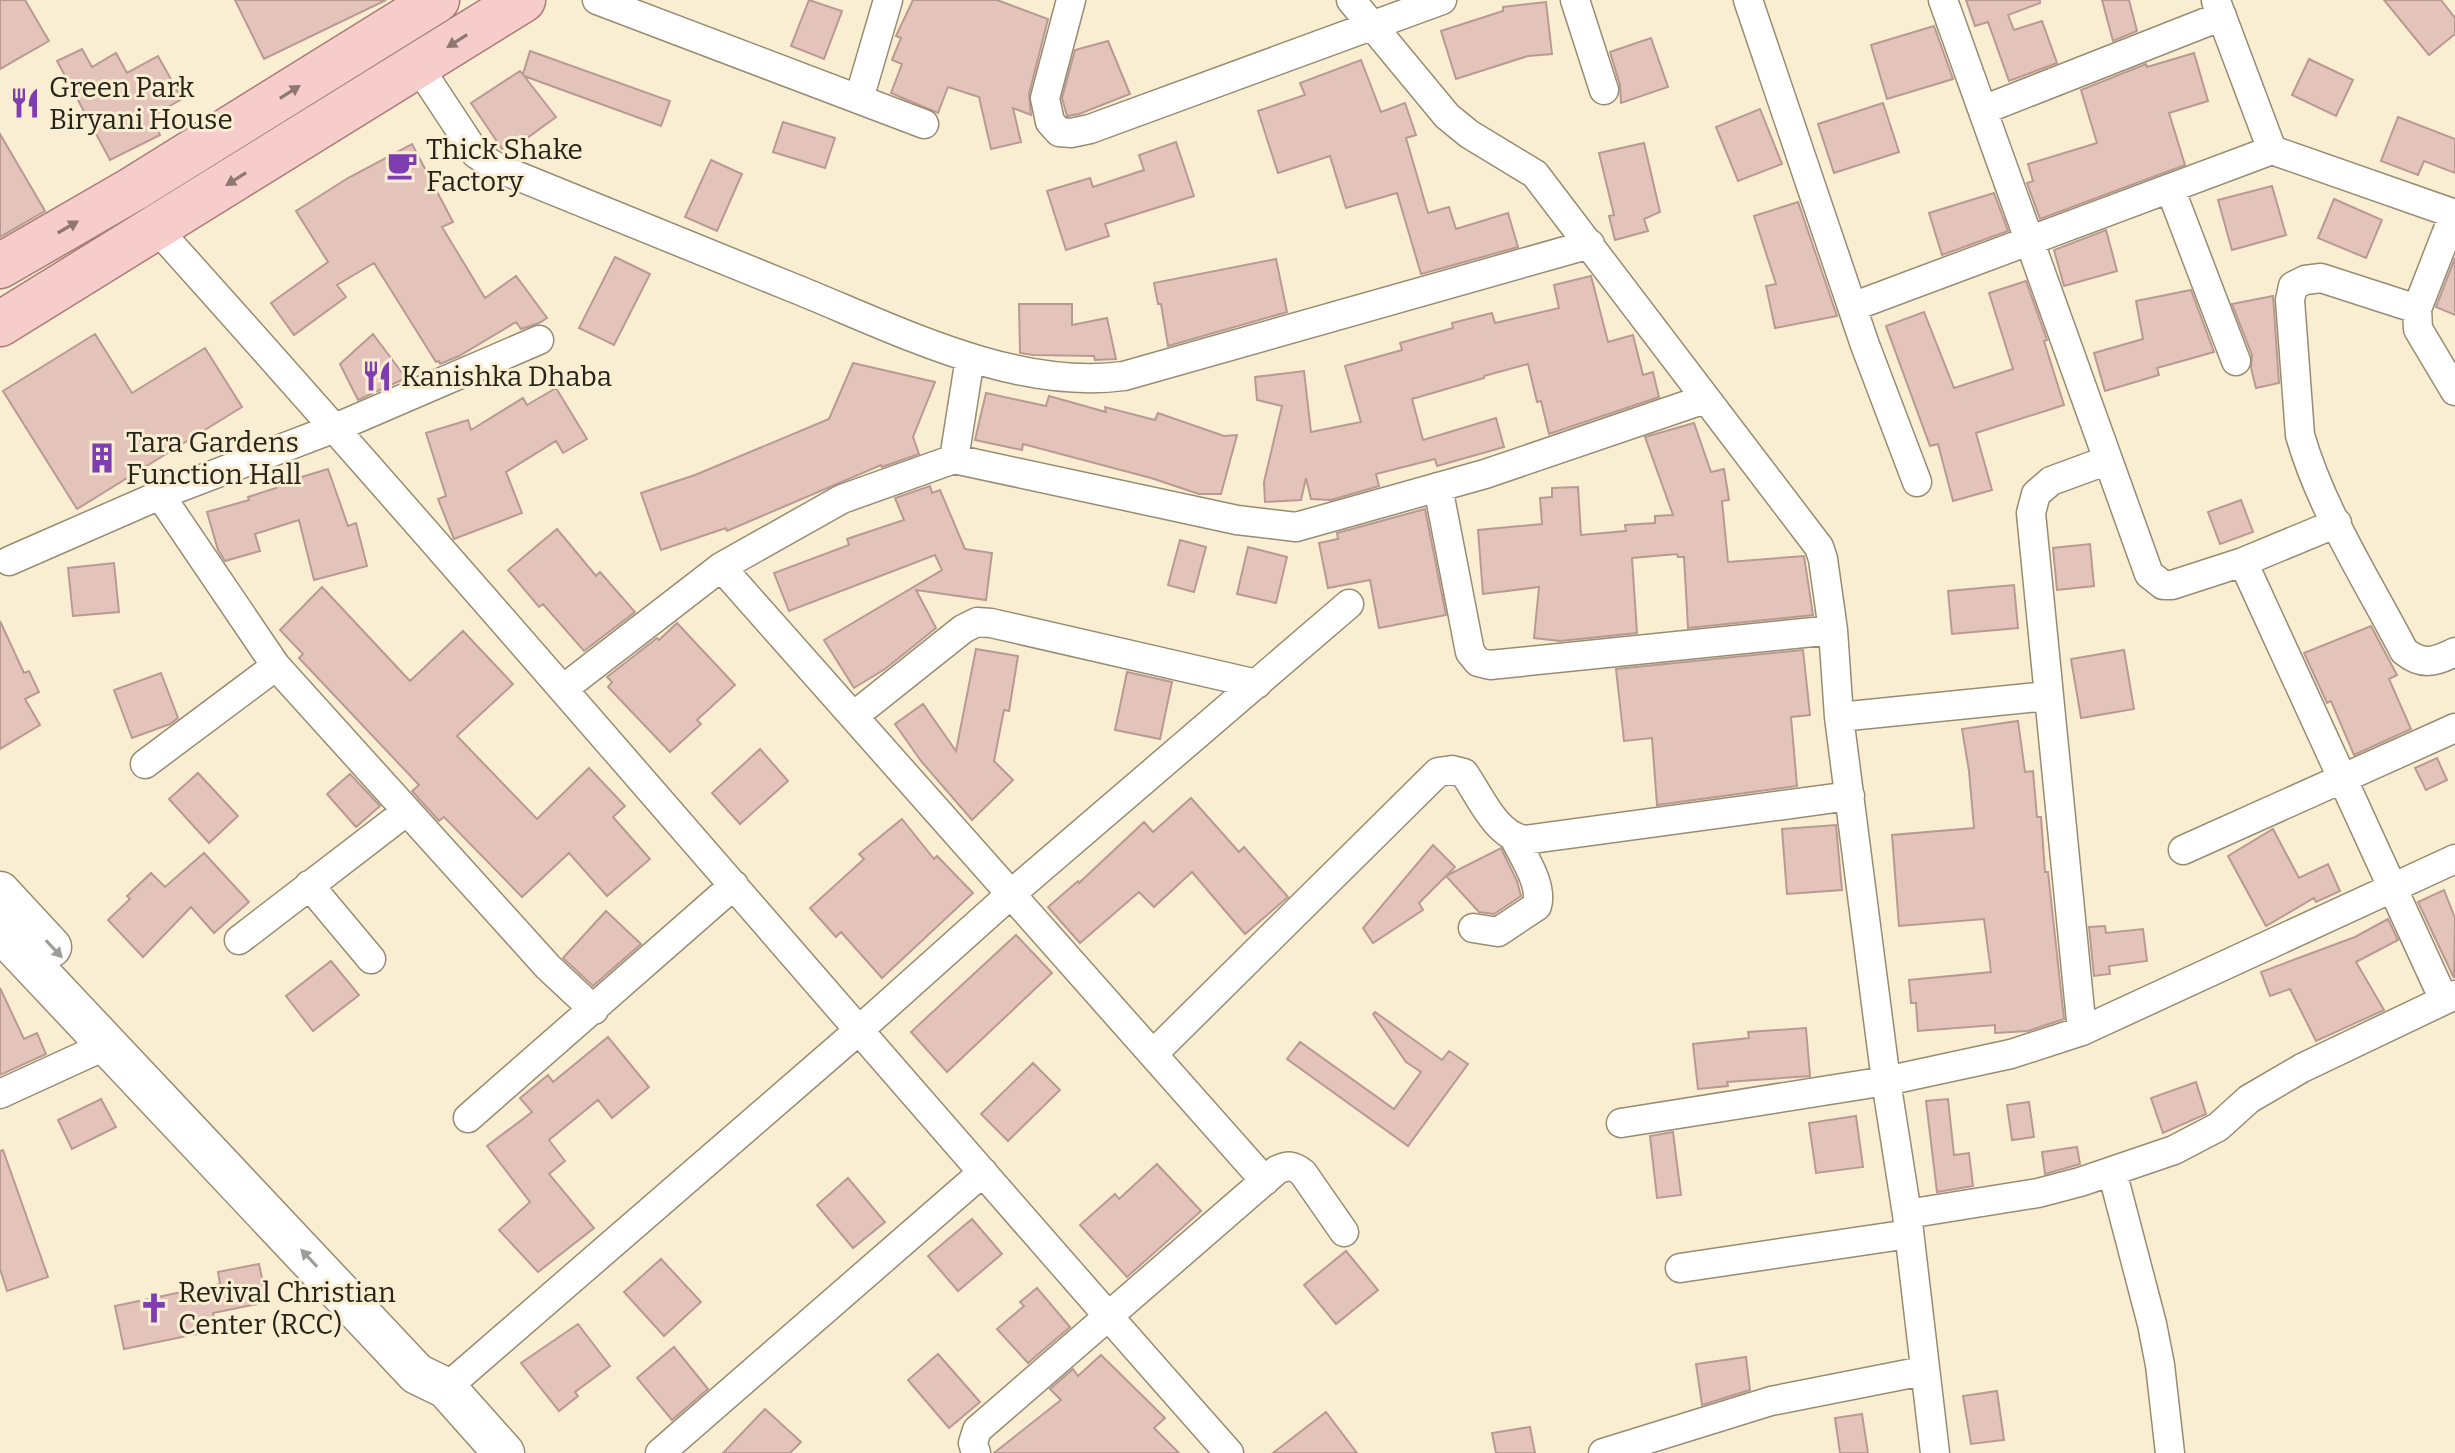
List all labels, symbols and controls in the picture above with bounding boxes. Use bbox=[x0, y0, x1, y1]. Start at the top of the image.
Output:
one-way arrow bbox=[446, 34, 468, 48]
place label: Green Park Biryani House bbox=[49, 71, 233, 136]
restaurant icon: Green Park Biryani House bbox=[8, 86, 42, 120]
one-way arrow bbox=[279, 86, 301, 100]
place label: Thick Shake Factory bbox=[426, 133, 583, 198]
cafe icon: Thick Shake Factory bbox=[385, 148, 419, 182]
one-way arrow bbox=[226, 171, 247, 186]
one-way arrow bbox=[56, 220, 79, 234]
restaurant icon: Kanishka Dhaba bbox=[360, 359, 394, 393]
place label: Kanishka Dhaba bbox=[401, 360, 612, 393]
place label: Tara Gardens Function Hall bbox=[126, 426, 302, 491]
building icon: Tara Gardens Function Hall bbox=[85, 441, 119, 475]
one-way arrow bbox=[44, 939, 62, 958]
one-way arrow bbox=[301, 1249, 319, 1268]
place label: Revival Christian Center (RCC) bbox=[178, 1276, 396, 1341]
church icon: Revival Christian Center (RCC) bbox=[137, 1291, 171, 1325]

